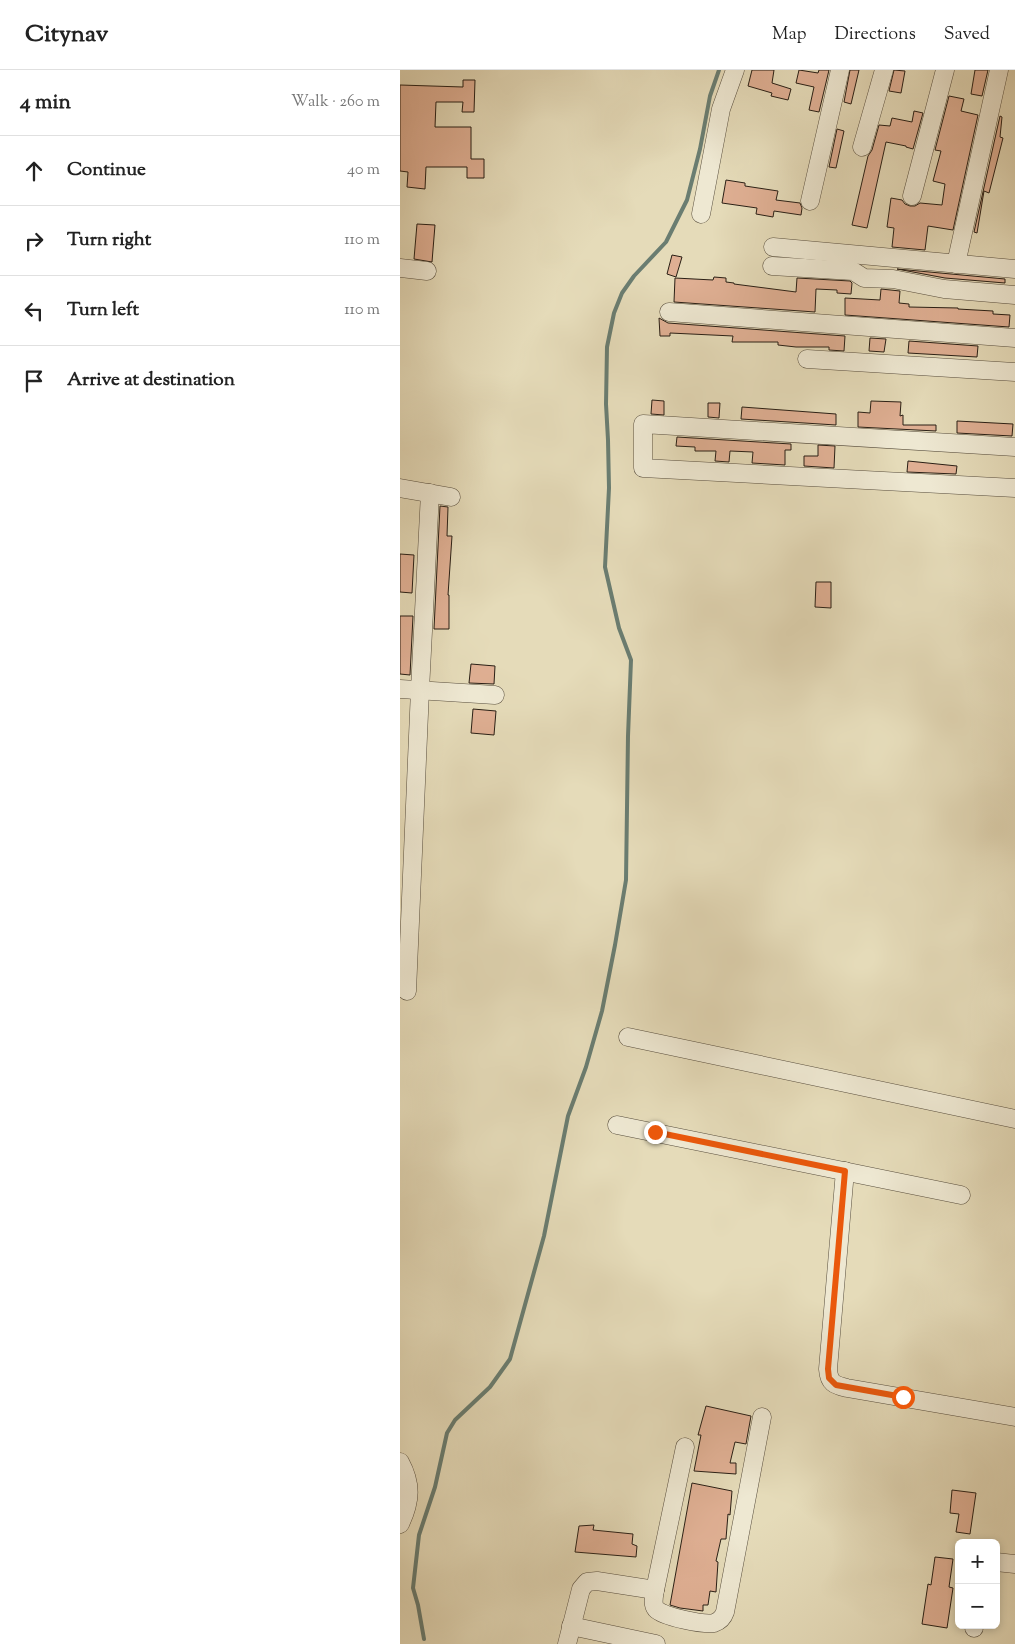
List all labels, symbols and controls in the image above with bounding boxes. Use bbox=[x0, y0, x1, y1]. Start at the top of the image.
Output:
text: Citynav bbox=[25, 18, 108, 52]
text: Map bbox=[772, 22, 807, 48]
text: Directions bbox=[835, 22, 916, 48]
text: Saved bbox=[944, 22, 990, 48]
text: 4 min bbox=[20, 88, 71, 118]
text: Walk · 260 m bbox=[291, 91, 380, 114]
icon: ahead bbox=[20, 157, 48, 185]
text: Continue bbox=[67, 157, 146, 184]
text: 40 m bbox=[347, 159, 380, 182]
icon: right bbox=[20, 227, 48, 255]
text: Turn right bbox=[67, 227, 151, 254]
text: 110 m bbox=[344, 229, 380, 252]
icon: left bbox=[20, 297, 48, 325]
text: Turn left bbox=[67, 297, 139, 324]
text: 110 m bbox=[344, 299, 380, 322]
icon: arrive bbox=[20, 367, 48, 395]
text: Arrive at destination bbox=[67, 367, 235, 394]
route end bbox=[644, 1121, 667, 1144]
route start bbox=[892, 1386, 915, 1409]
map controls bbox=[955, 1539, 1000, 1629]
button: + bbox=[955, 1539, 1000, 1584]
button: − bbox=[955, 1584, 1000, 1629]

